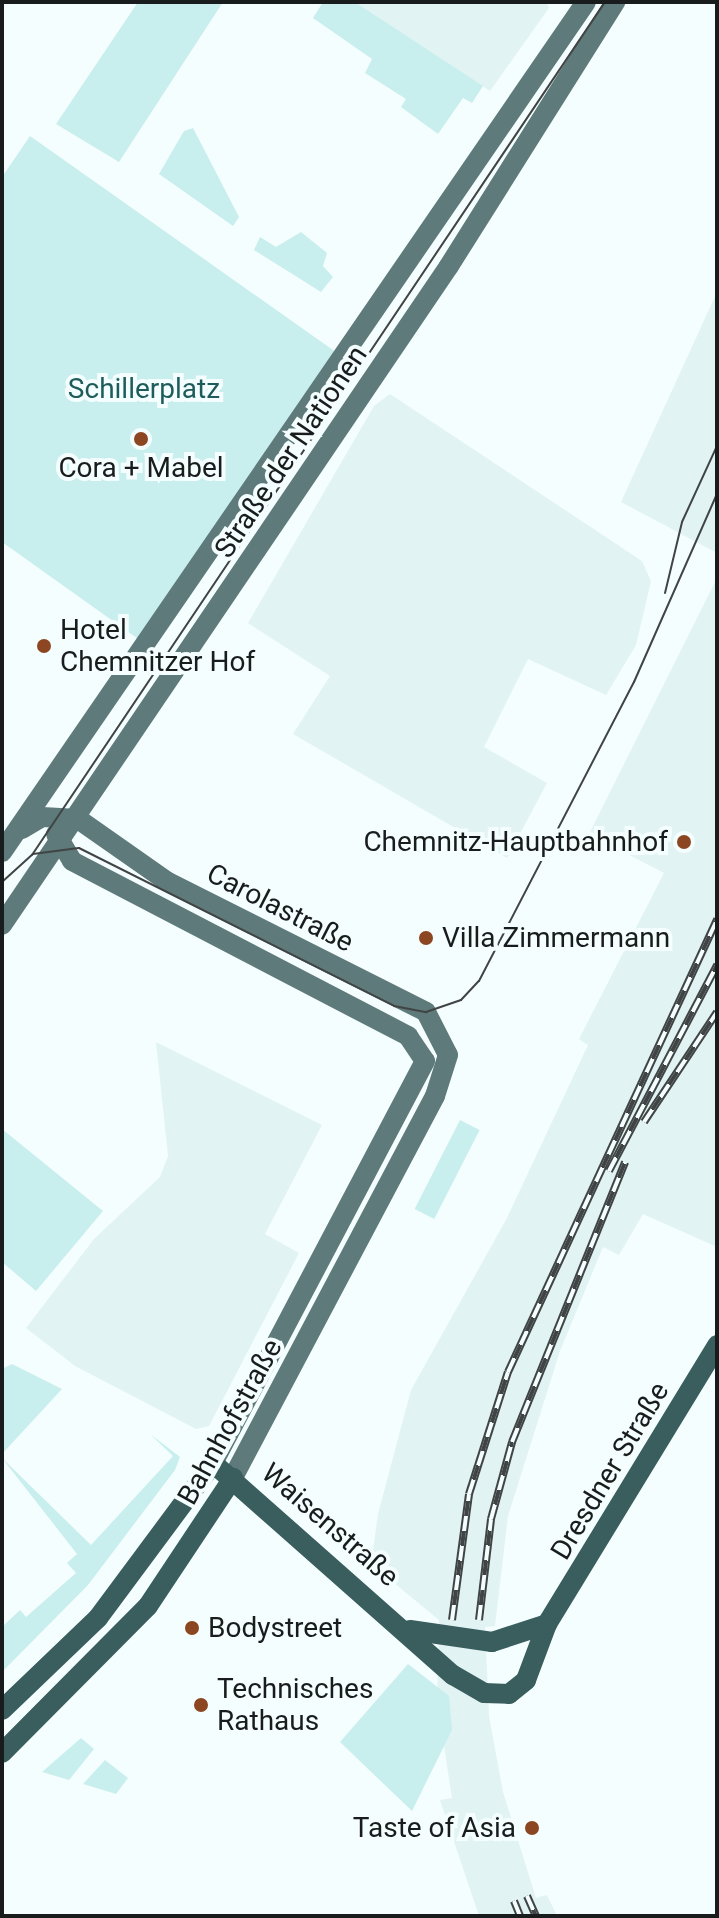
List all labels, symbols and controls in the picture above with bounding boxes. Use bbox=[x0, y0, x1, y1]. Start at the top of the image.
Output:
street label: Straße der Nationen bbox=[208, 340, 374, 564]
park label: Schillerplatz bbox=[68, 372, 220, 406]
marker: Cora + Mabel bbox=[132, 430, 150, 448]
place label: Cora + Mabel bbox=[58, 451, 224, 485]
place label: Hotel Chemnitzer Hof bbox=[60, 613, 255, 679]
marker: Hotel Chemnitzer Hof bbox=[35, 637, 53, 655]
place label: Chemnitz-Hauptbahnhof bbox=[363, 825, 668, 859]
marker: Chemnitz-Hauptbahnhof bbox=[675, 833, 693, 851]
street label: Carolastraße bbox=[201, 857, 359, 959]
place label: Villa Zimmermann bbox=[442, 921, 670, 955]
marker: Villa Zimmermann bbox=[417, 929, 435, 947]
street label: Bahnhofstraße bbox=[171, 1333, 289, 1511]
street label: Dresdner Straße bbox=[544, 1376, 676, 1566]
street label: Waisenstraße bbox=[255, 1456, 405, 1594]
place label: Bodystreet bbox=[208, 1611, 342, 1645]
marker: Bodystreet bbox=[183, 1619, 201, 1637]
place label: Technisches Rathaus bbox=[217, 1672, 373, 1738]
marker: Technisches Rathaus bbox=[192, 1696, 210, 1714]
place label: Taste of Asia bbox=[353, 1811, 516, 1845]
marker: Taste of Asia bbox=[523, 1819, 541, 1837]

